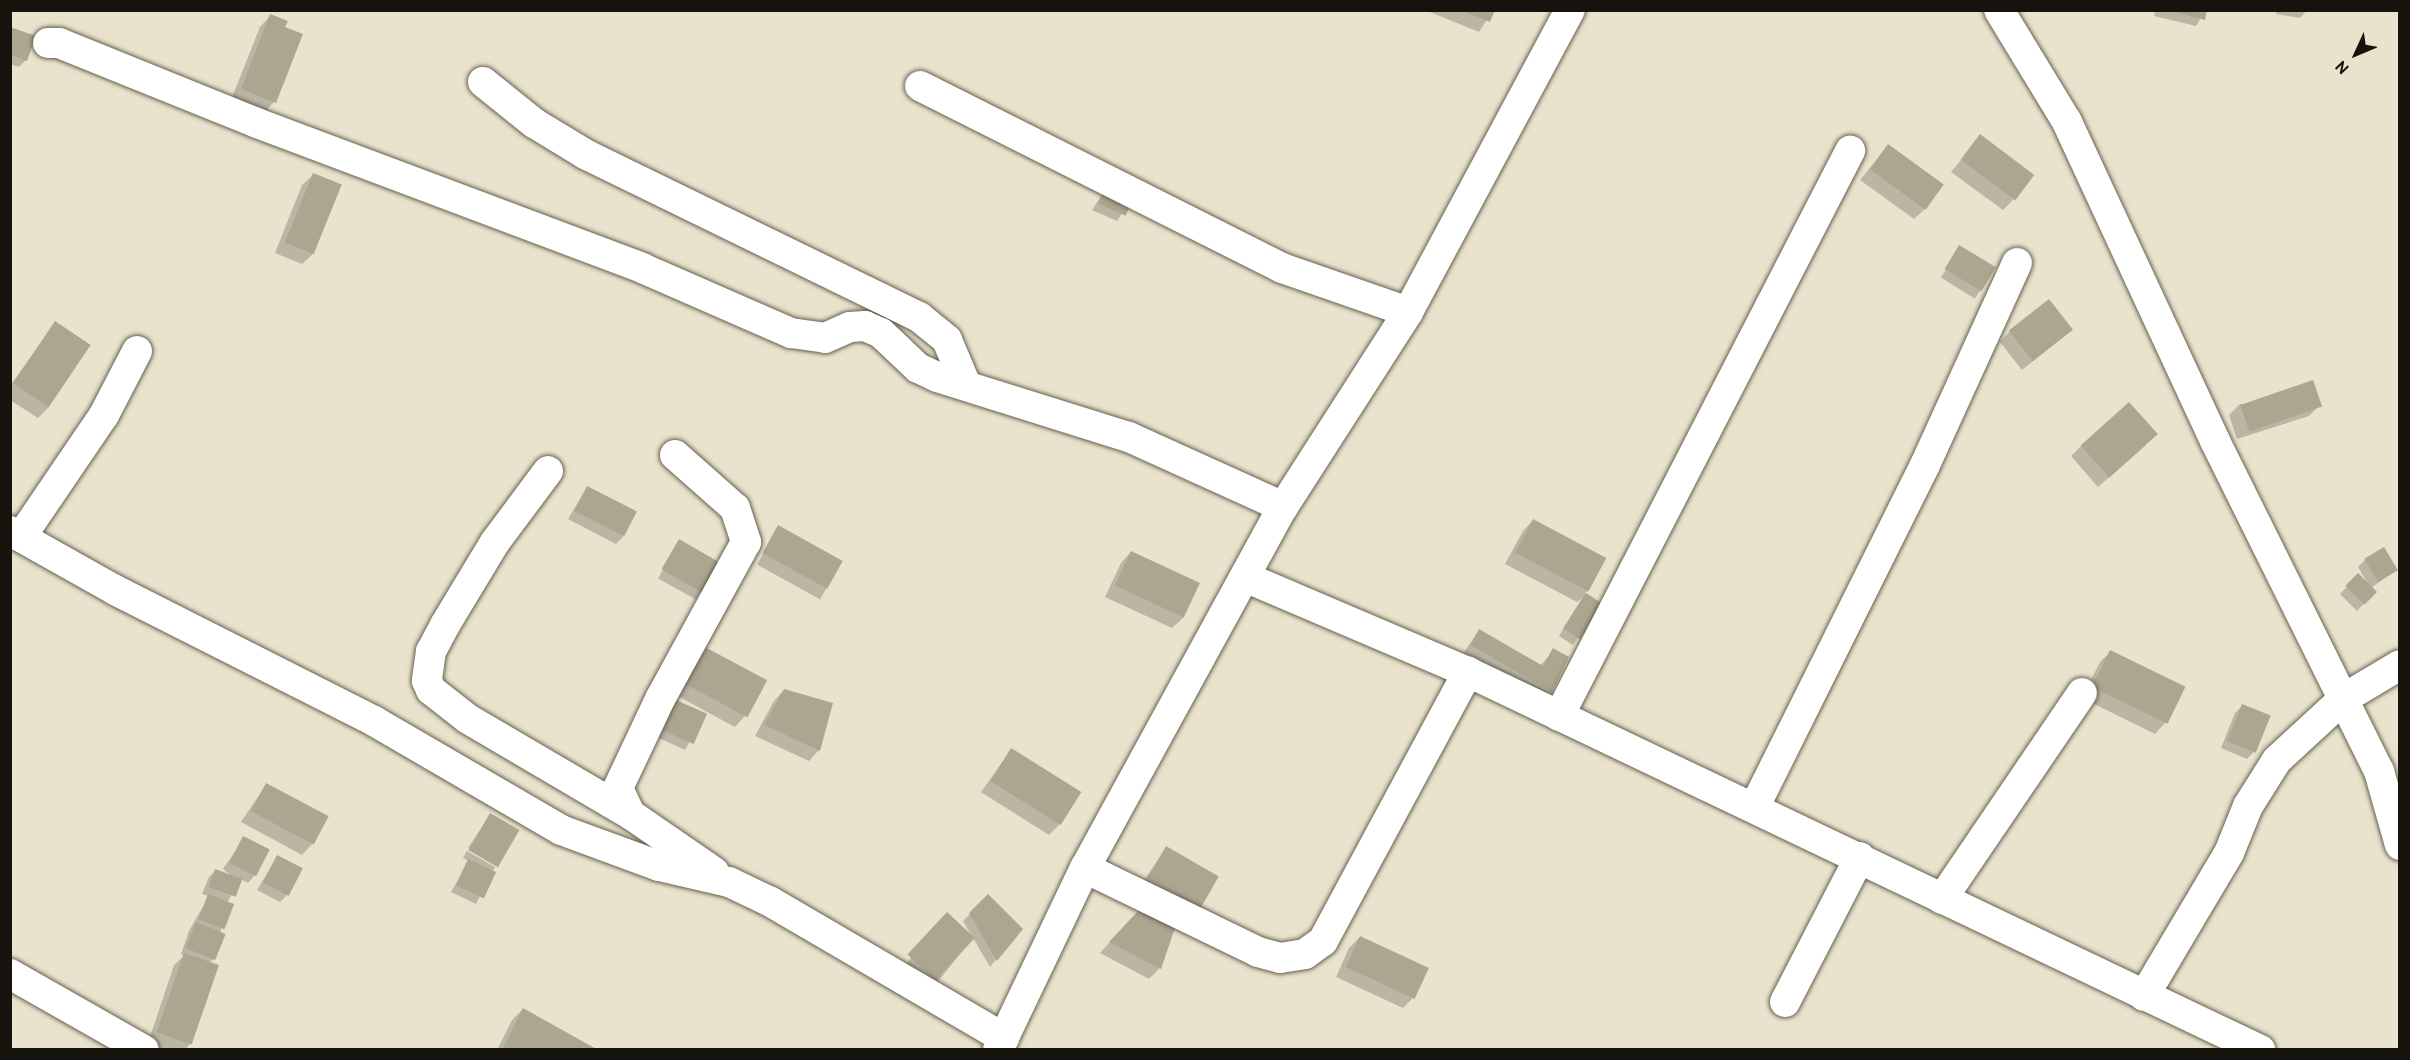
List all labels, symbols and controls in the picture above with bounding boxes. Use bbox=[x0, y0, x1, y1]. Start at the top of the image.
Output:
north arrow bbox=[2326, 24, 2386, 84]
text: N bbox=[2332, 55, 2354, 78]

